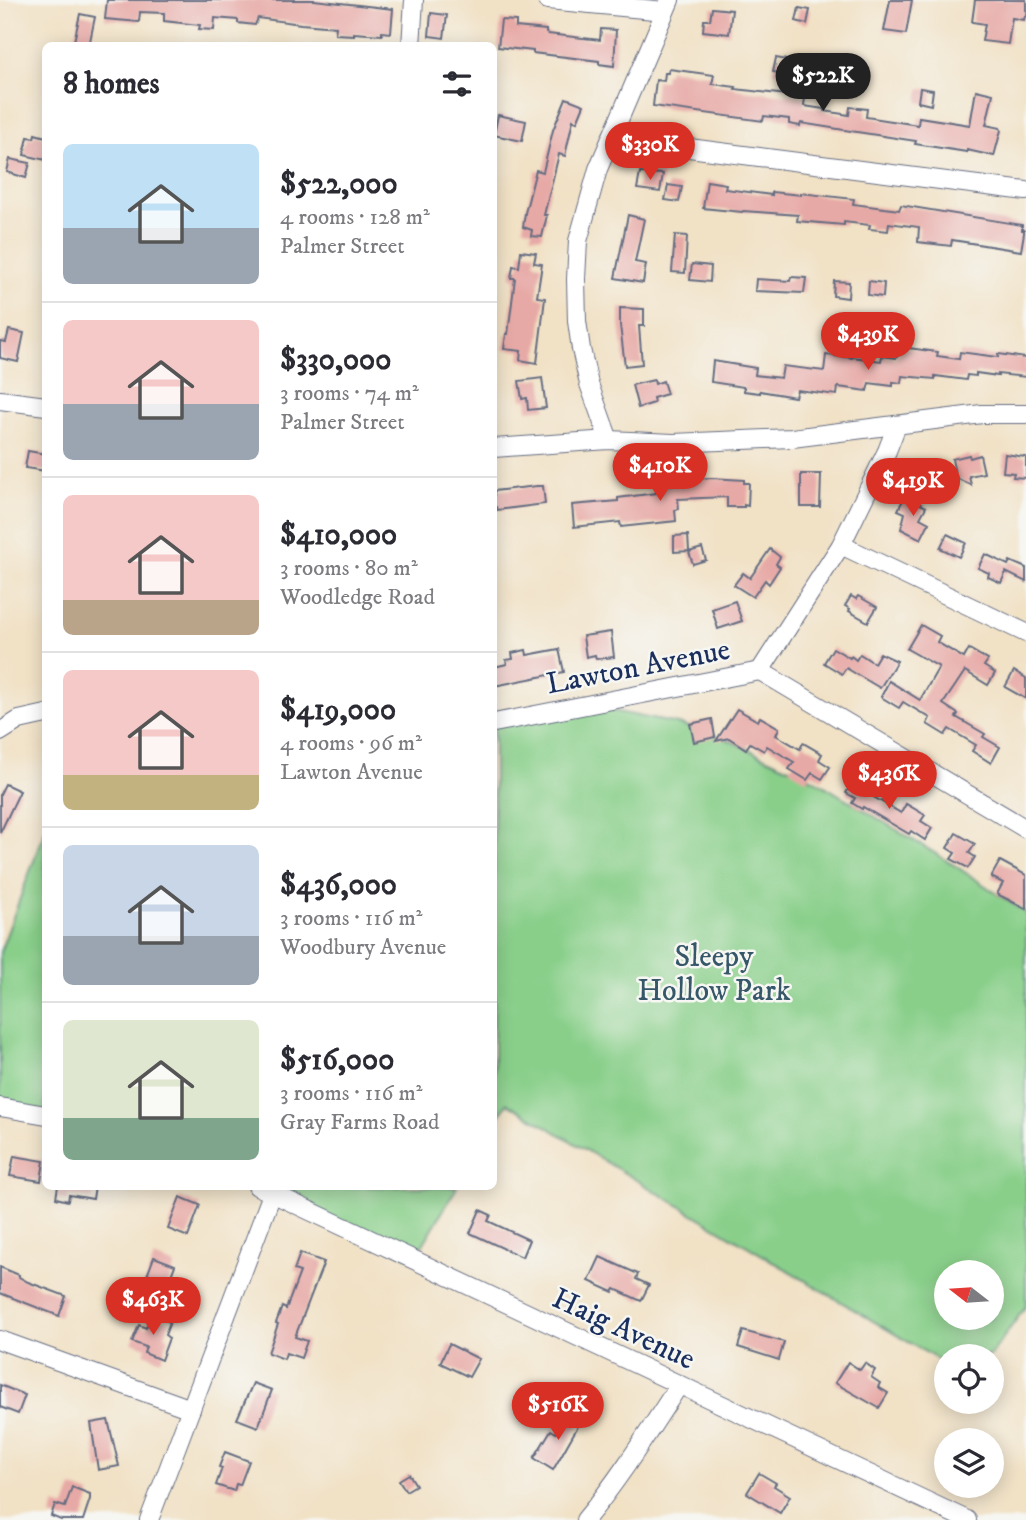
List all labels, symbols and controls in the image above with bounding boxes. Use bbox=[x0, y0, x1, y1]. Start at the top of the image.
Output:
pin: $522K bbox=[774, 54, 872, 113]
text: $522K bbox=[792, 61, 854, 90]
icon: filters bbox=[438, 65, 476, 103]
text: 8 homes bbox=[63, 66, 160, 103]
pin: $330K bbox=[601, 122, 699, 182]
text: $330K bbox=[621, 130, 679, 159]
text: $522,000 bbox=[280, 166, 398, 203]
icon: home bbox=[119, 172, 203, 256]
text: 4 rooms · 128 m² bbox=[280, 203, 430, 232]
text: Palmer Street bbox=[280, 232, 405, 261]
pin: $439K bbox=[819, 312, 917, 372]
text: $439K bbox=[837, 320, 899, 349]
text: $330,000 bbox=[280, 342, 391, 379]
icon: home bbox=[119, 348, 203, 432]
text: 3 rooms · 74 m² bbox=[280, 379, 419, 408]
text: Palmer Street bbox=[280, 408, 405, 437]
pin: $410K bbox=[611, 444, 709, 503]
text: $410K bbox=[629, 451, 691, 480]
pin: $419K bbox=[864, 458, 962, 518]
text: $419K bbox=[882, 466, 944, 495]
text: $410,000 bbox=[280, 517, 397, 554]
icon: home bbox=[119, 523, 203, 607]
text: 3 rooms · 80 m² bbox=[280, 554, 418, 583]
text: Woodledge Road bbox=[280, 583, 435, 612]
street label: Lawton Avenue bbox=[543, 632, 733, 703]
text: $419,000 bbox=[280, 692, 396, 729]
icon: home bbox=[119, 698, 203, 782]
text: 4 rooms · 96 m² bbox=[280, 729, 422, 758]
pin: $436K bbox=[840, 752, 938, 811]
text: Lawton Avenue bbox=[280, 758, 423, 787]
text: $436K bbox=[858, 759, 920, 788]
text: $436,000 bbox=[280, 867, 397, 904]
icon: home bbox=[119, 873, 203, 957]
text: 3 rooms · 116 m² bbox=[280, 904, 423, 933]
text: Woodbury Avenue bbox=[280, 933, 446, 962]
park label: Sleepy Hollow Park bbox=[637, 939, 791, 1010]
text: $516,000 bbox=[280, 1042, 394, 1079]
icon: home bbox=[119, 1048, 203, 1132]
text: 3 rooms · 116 m² bbox=[280, 1079, 423, 1108]
text: Gray Farms Road bbox=[280, 1108, 439, 1137]
north arrow bbox=[934, 1260, 1004, 1330]
map controls bbox=[934, 1260, 1004, 1498]
pin: $463K bbox=[104, 1278, 202, 1337]
street label: Haig Avenue bbox=[546, 1280, 701, 1379]
text: $463K bbox=[122, 1285, 184, 1314]
button: locate bbox=[934, 1344, 1004, 1414]
pin: $516K bbox=[509, 1382, 607, 1442]
text: $516K bbox=[528, 1390, 588, 1419]
button: layers bbox=[934, 1428, 1004, 1498]

